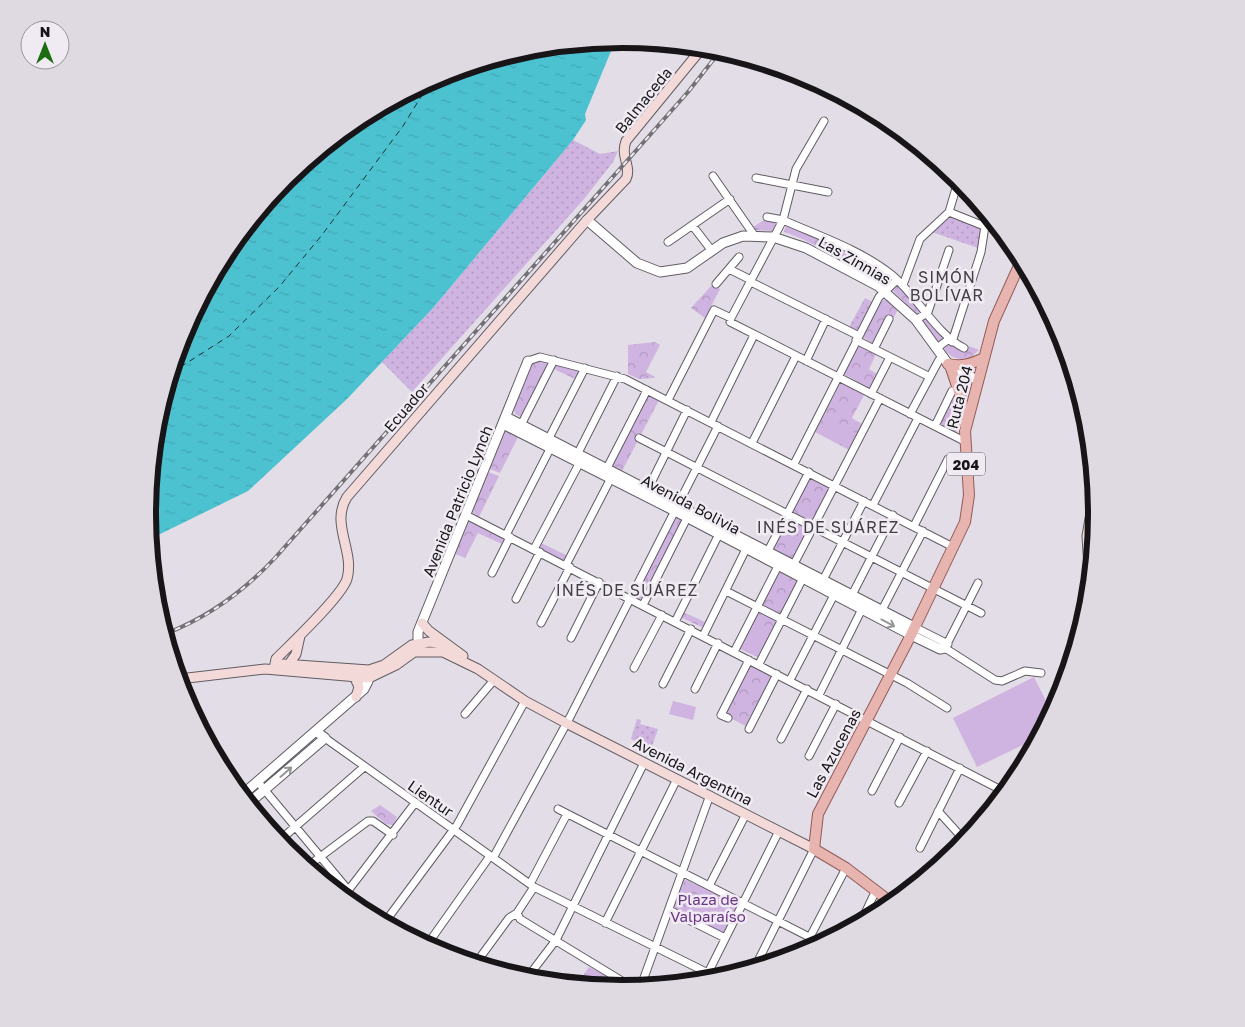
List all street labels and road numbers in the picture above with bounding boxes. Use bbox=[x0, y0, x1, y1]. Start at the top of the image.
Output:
street label: Balmaceda bbox=[611, 63, 675, 137]
street label: Las Zinnias bbox=[816, 232, 895, 288]
street label: Ruta 204 bbox=[942, 364, 976, 430]
street label: Ecuador bbox=[380, 379, 432, 435]
street label: Avenida Patricio Lynch bbox=[418, 423, 496, 579]
road number: 204 bbox=[947, 452, 985, 476]
street label: Avenida Bolivia bbox=[638, 470, 744, 538]
street label: Las Azucenas bbox=[802, 705, 864, 801]
street label: Avenida Argentina bbox=[630, 733, 756, 809]
street label: Lientur bbox=[405, 776, 457, 820]

